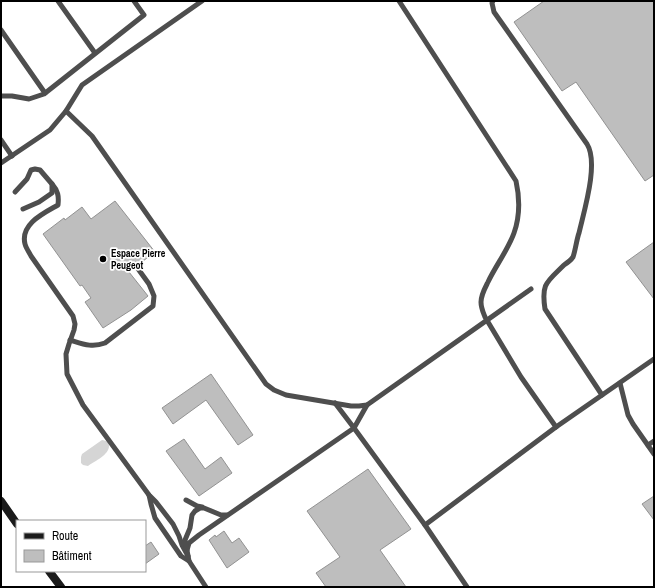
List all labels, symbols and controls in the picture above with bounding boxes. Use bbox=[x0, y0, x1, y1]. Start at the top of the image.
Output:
place label: Espace Pierre Peugeot bbox=[111, 247, 166, 272]
marker: Espace Pierre Peugeot bbox=[98, 254, 108, 264]
legend bbox=[16, 520, 146, 572]
text: Route bbox=[52, 528, 78, 544]
text: Bâtiment bbox=[52, 548, 92, 564]

